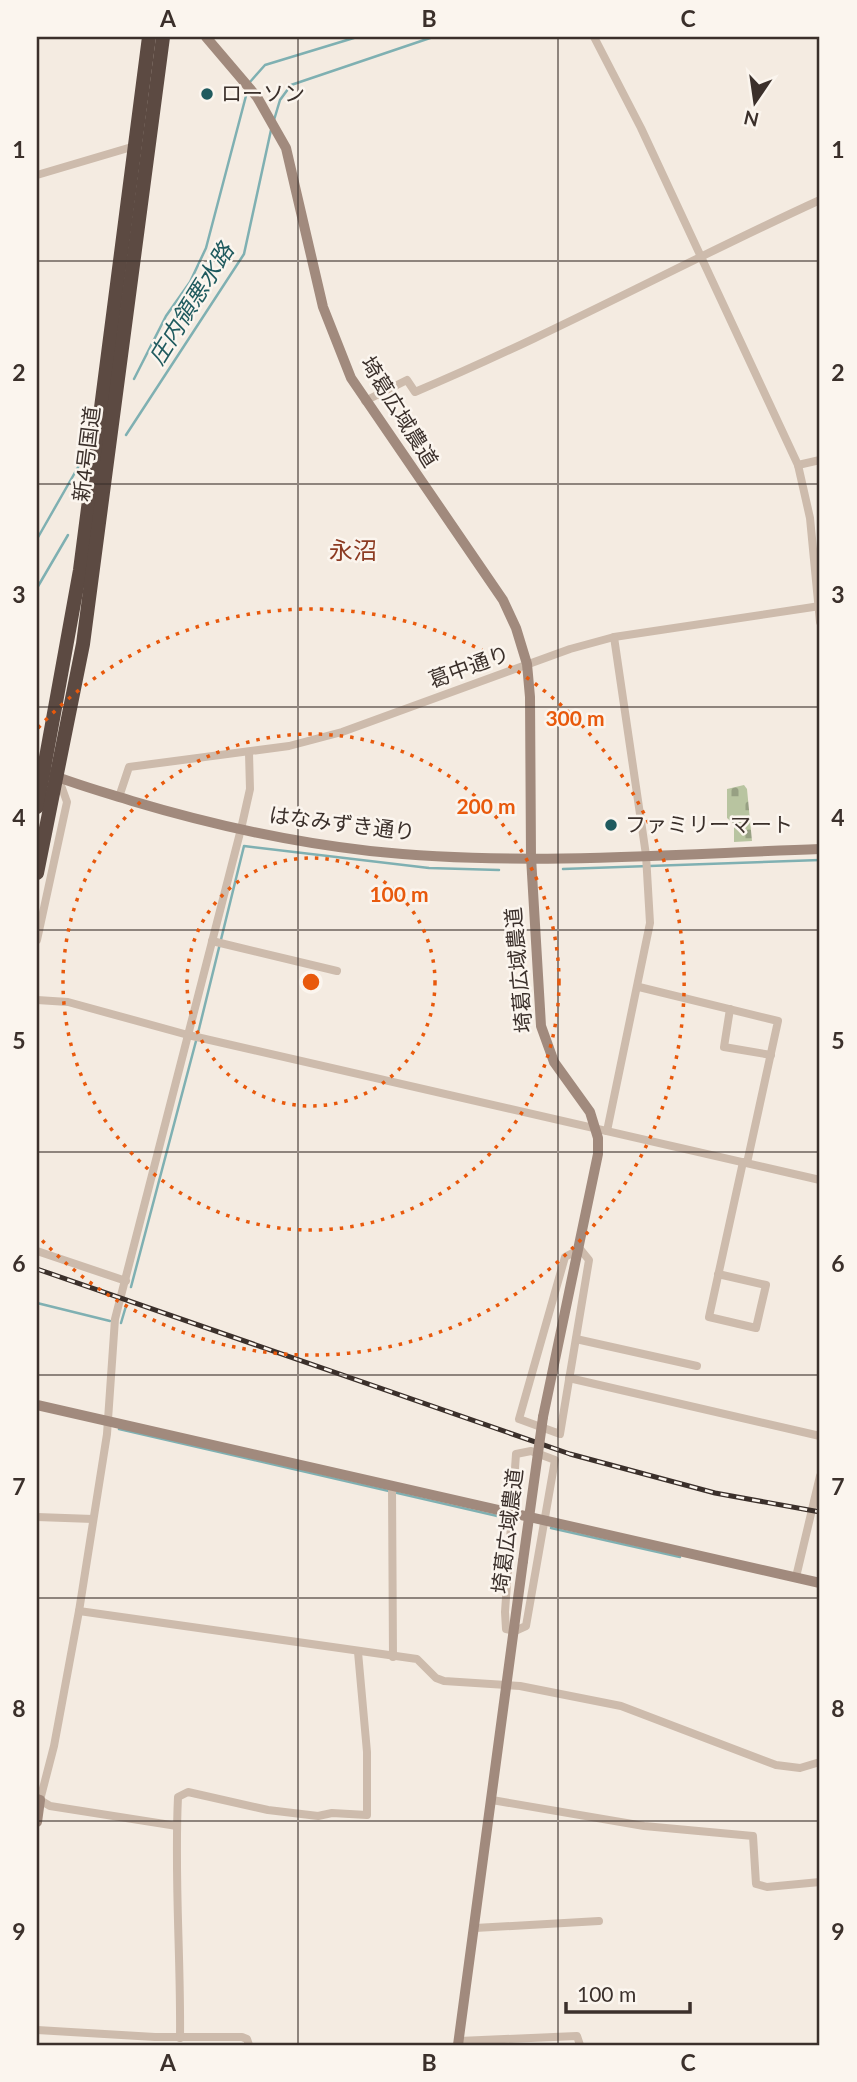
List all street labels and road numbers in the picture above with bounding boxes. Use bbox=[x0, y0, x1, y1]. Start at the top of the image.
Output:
street label: 埼葛広域農道 bbox=[356, 351, 444, 471]
street label: 新4号国道 bbox=[67, 405, 104, 503]
street label: 葛中通り bbox=[425, 639, 512, 692]
street label: はなみずき通り bbox=[268, 801, 417, 844]
street label: 埼葛広域農道 bbox=[500, 906, 535, 1034]
street label: 埼葛広域農道 bbox=[486, 1467, 527, 1595]

